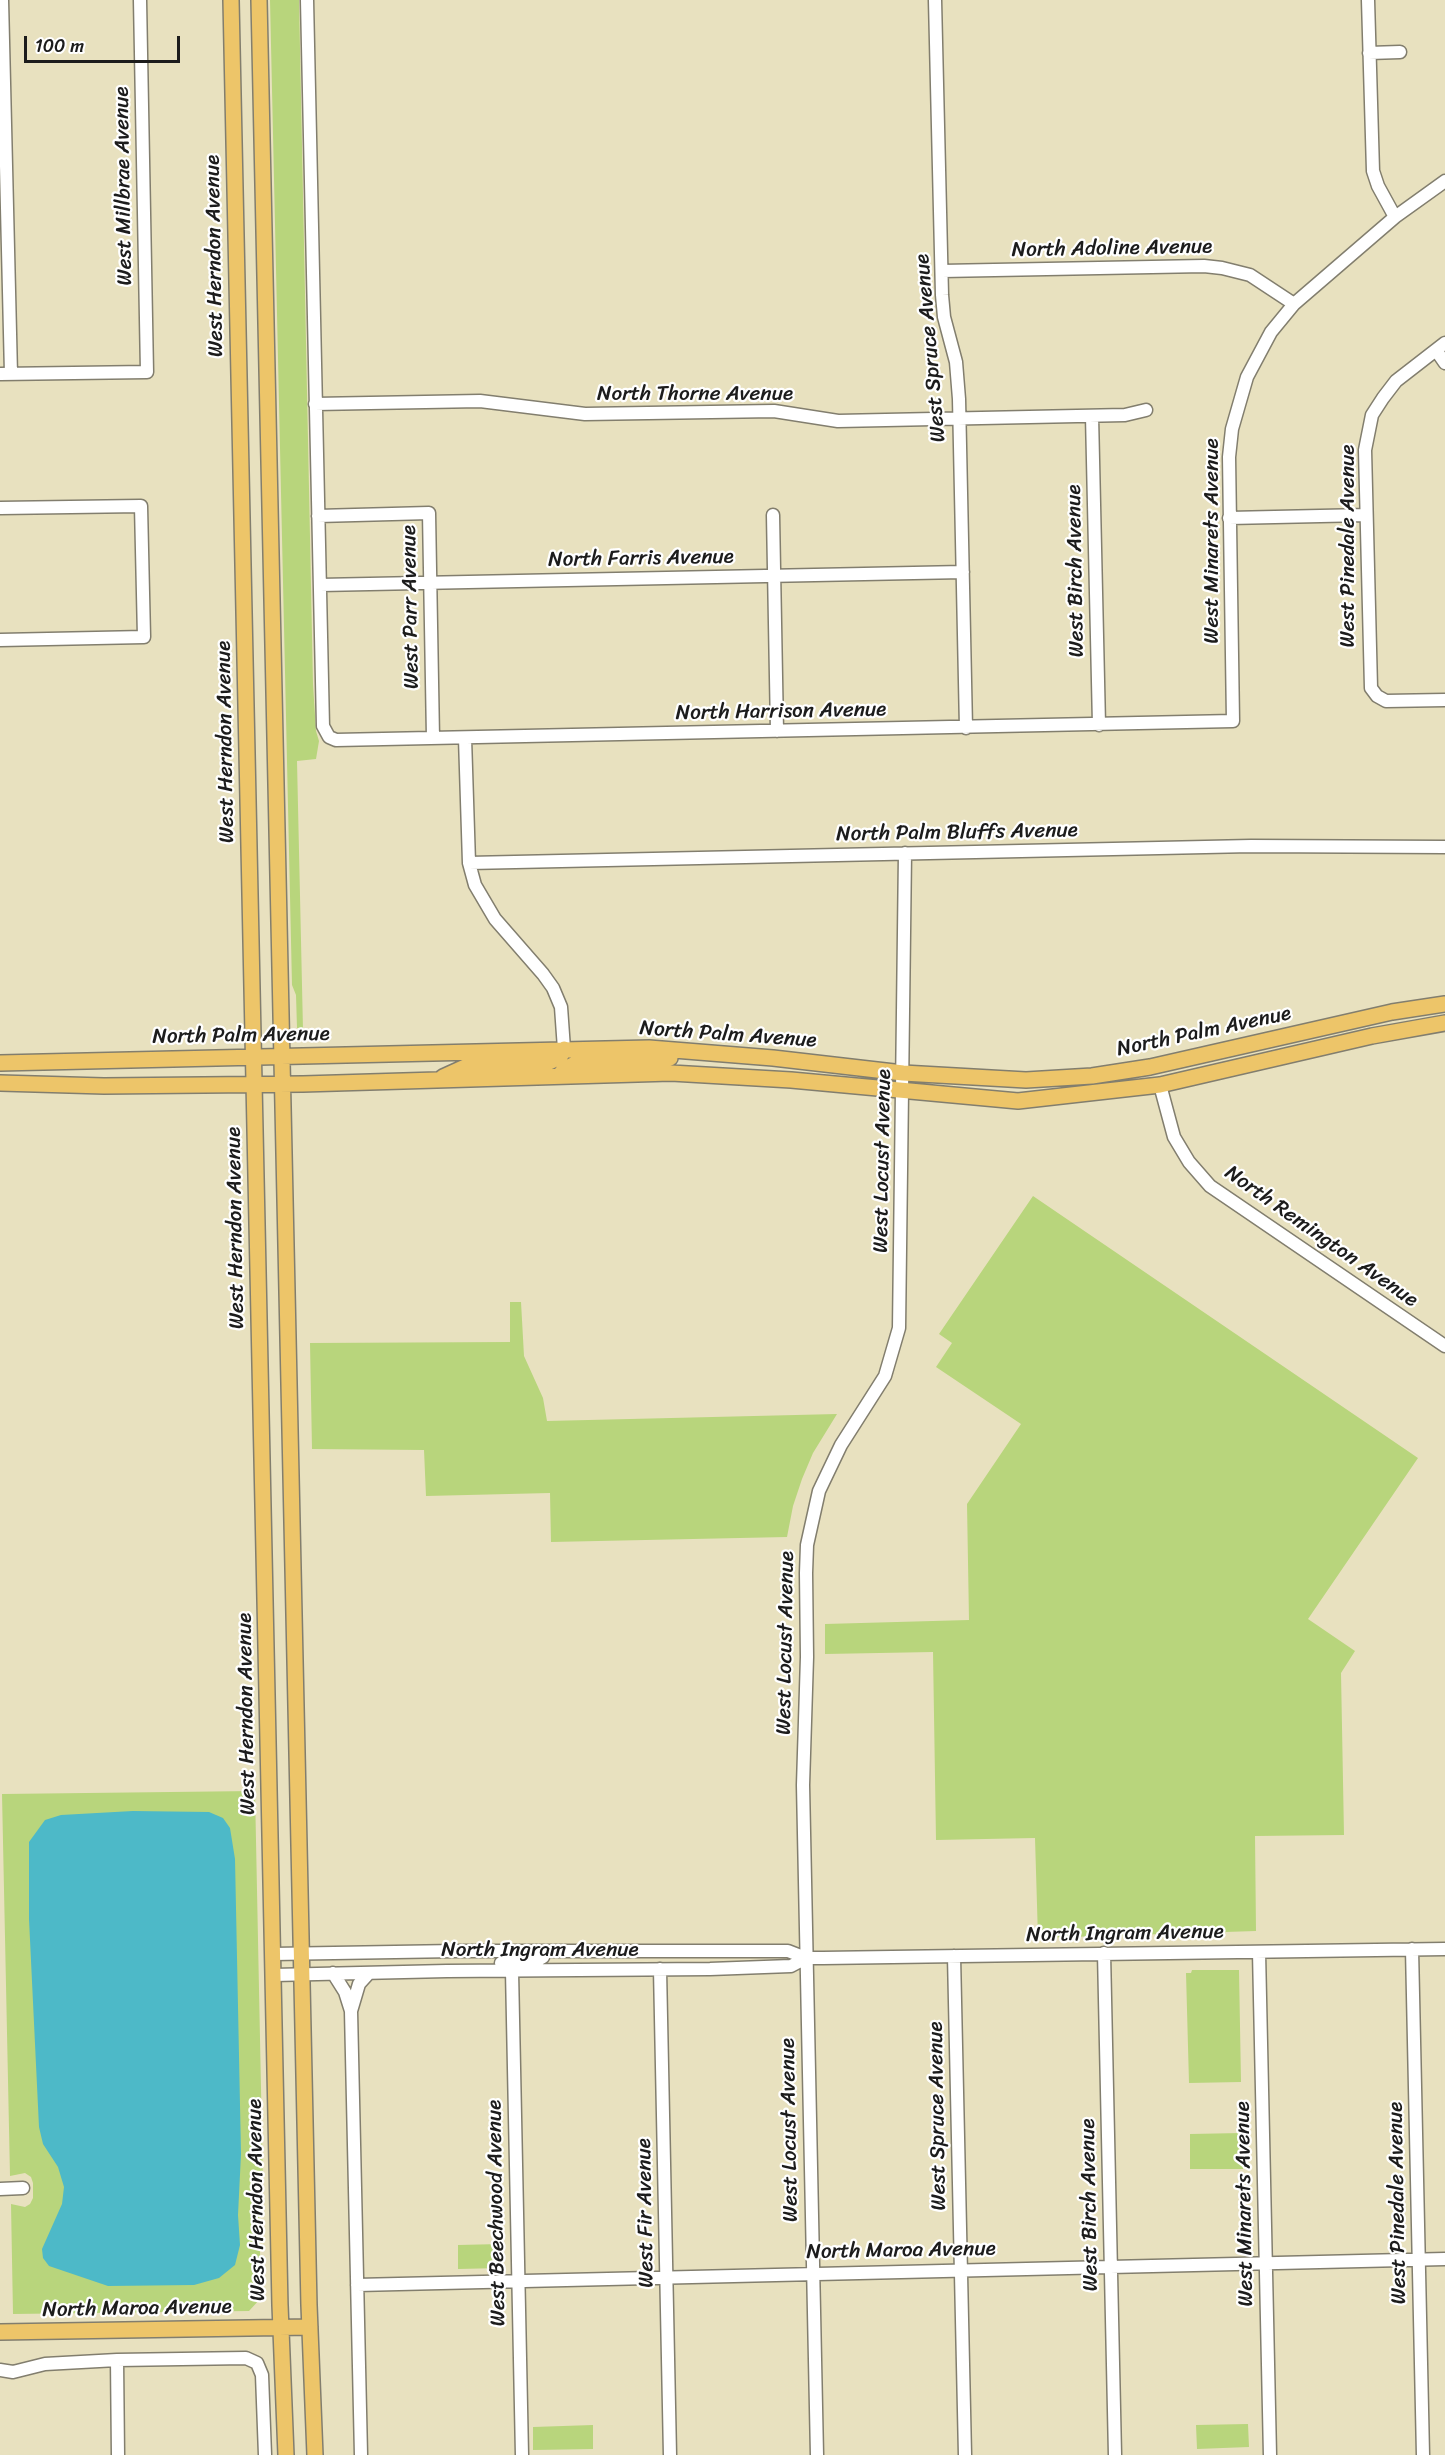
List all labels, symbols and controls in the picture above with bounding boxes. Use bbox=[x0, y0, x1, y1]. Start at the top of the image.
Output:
scale bar bbox=[27, 24, 183, 62]
text: 100 m bbox=[35, 30, 84, 62]
street label: West Millbrae Avenue bbox=[110, 86, 138, 286]
street label: West Herndon Avenue bbox=[201, 155, 229, 357]
street label: North Adoline Avenue bbox=[1011, 235, 1213, 263]
street label: West Spruce Avenue bbox=[910, 253, 952, 443]
street label: North Thorne Avenue bbox=[597, 382, 793, 408]
street label: West Minarets Avenue bbox=[1200, 438, 1226, 644]
street label: West Pinedale Avenue bbox=[1336, 445, 1362, 647]
street label: West Birch Avenue bbox=[1062, 484, 1090, 658]
street label: West Parr Avenue bbox=[397, 525, 425, 689]
street label: North Farris Avenue bbox=[548, 545, 734, 573]
street label: West Herndon Avenue bbox=[212, 641, 240, 843]
street label: North Harrison Avenue bbox=[675, 698, 887, 726]
street label: North Palm Bluffs Avenue bbox=[836, 818, 1078, 848]
street label: North Palm Avenue bbox=[1115, 1001, 1293, 1063]
street label: North Palm Avenue bbox=[639, 1016, 817, 1054]
street label: North Palm Avenue bbox=[152, 1022, 330, 1050]
street label: West Locust Avenue bbox=[869, 1069, 897, 1253]
street label: West Herndon Avenue bbox=[222, 1127, 250, 1329]
street label: North Remington Avenue bbox=[1219, 1161, 1423, 1313]
street label: West Locust Avenue bbox=[772, 1551, 800, 1735]
street label: West Herndon Avenue bbox=[233, 1613, 261, 1815]
street label: North Ingram Avenue bbox=[1026, 1920, 1224, 1948]
street label: North Ingram Avenue bbox=[441, 1938, 639, 1964]
street label: West Spruce Avenue bbox=[924, 2021, 952, 2211]
street label: West Locust Avenue bbox=[776, 2038, 804, 2222]
street label: West Herndon Avenue bbox=[243, 2099, 271, 2301]
street label: West Beechwood Avenue bbox=[482, 2099, 512, 2327]
street label: West Minarets Avenue bbox=[1231, 2101, 1259, 2307]
street label: West Pinedale Avenue bbox=[1384, 2101, 1412, 2305]
street label: West Birch Avenue bbox=[1076, 2118, 1104, 2292]
street label: West Fir Avenue bbox=[632, 2138, 660, 2288]
street label: North Maroa Avenue bbox=[806, 2237, 996, 2265]
street label: North Maroa Avenue bbox=[42, 2295, 232, 2323]

